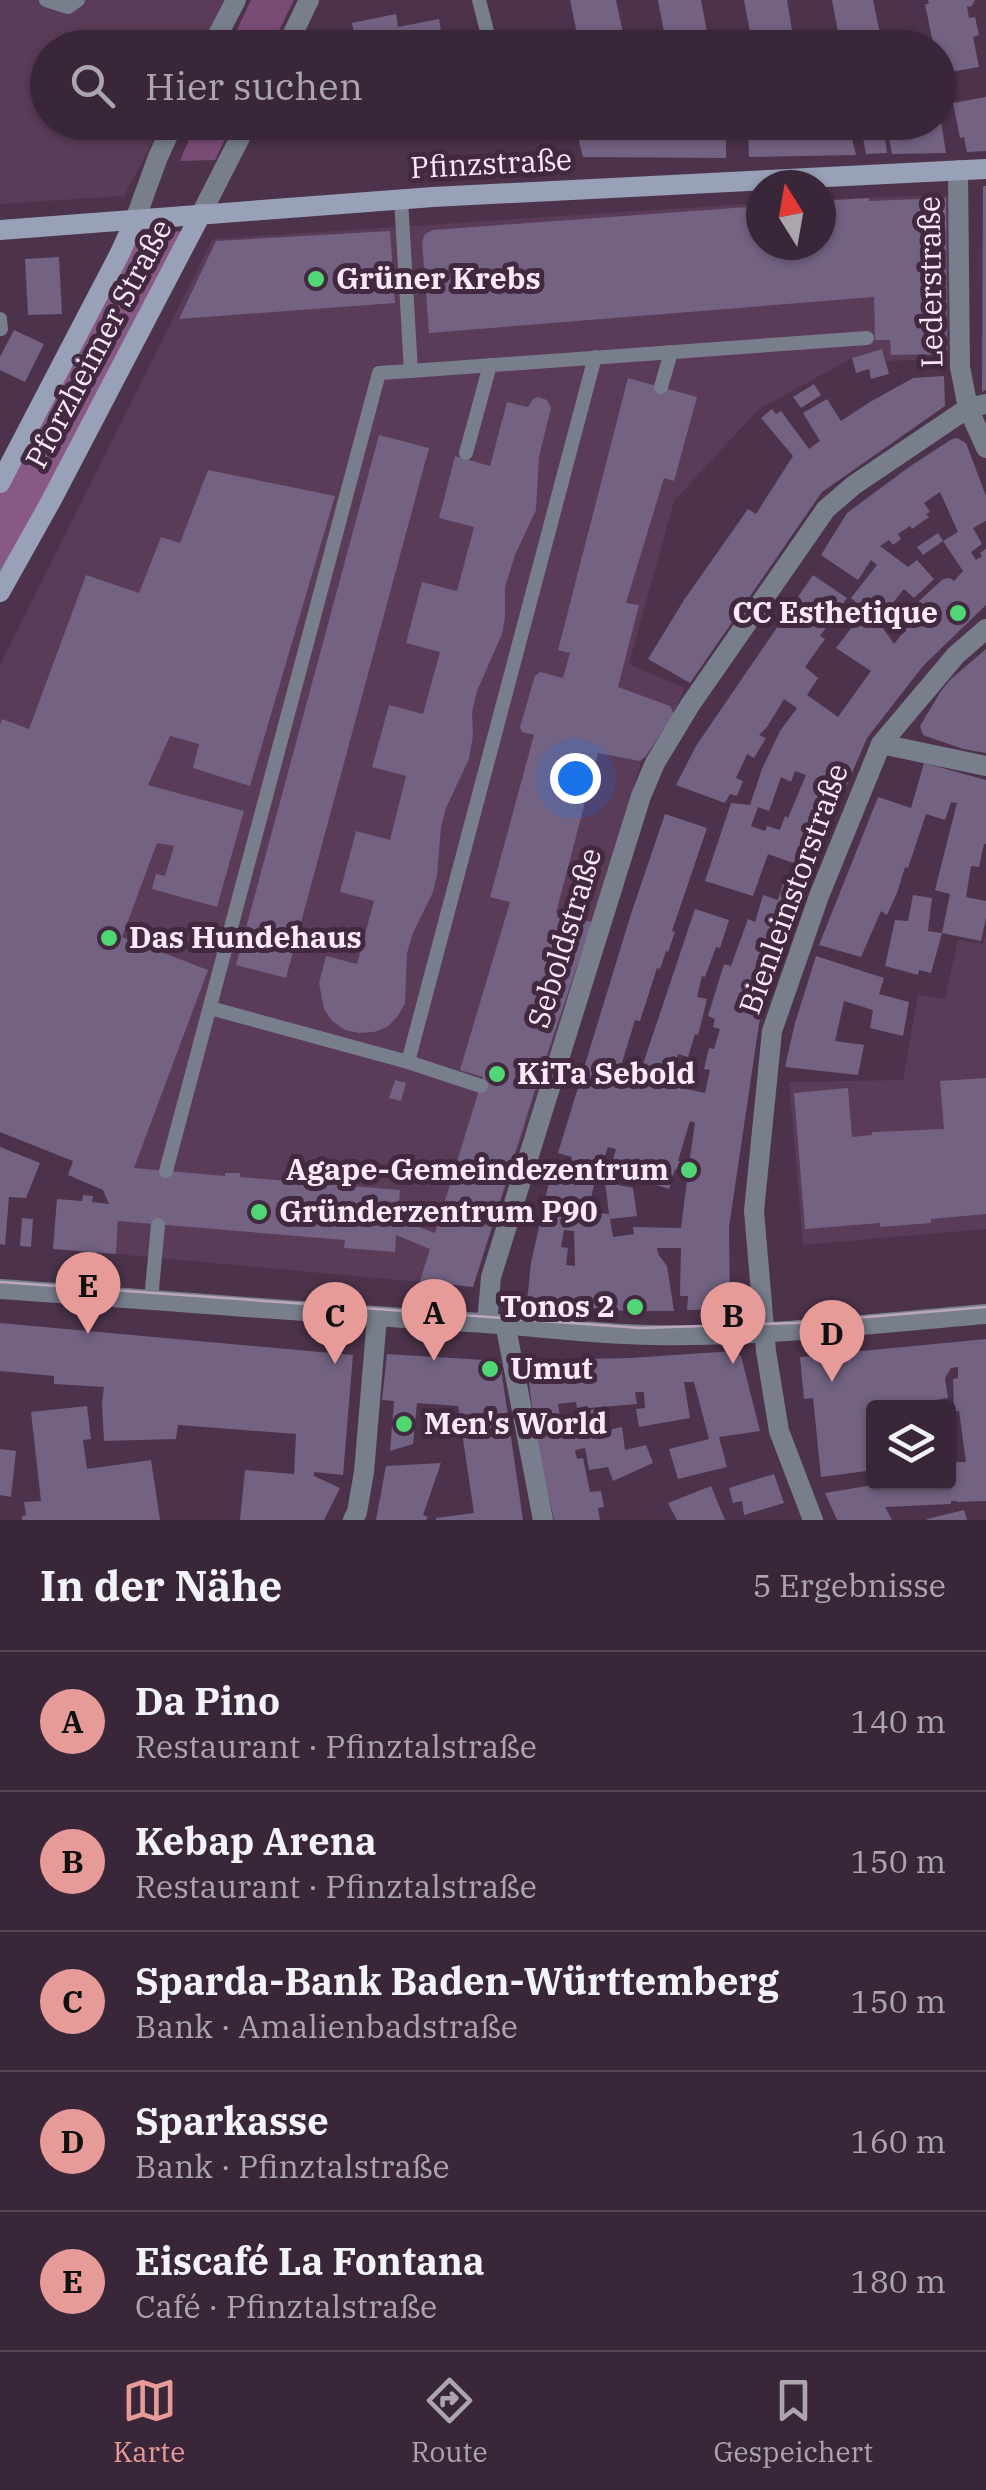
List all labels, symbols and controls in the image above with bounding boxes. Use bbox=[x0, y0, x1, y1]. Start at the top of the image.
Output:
search box bbox=[30, 30, 956, 140]
icon: search bbox=[65, 58, 120, 113]
text: Hier suchen bbox=[145, 61, 363, 110]
street label: Pfinzstraße bbox=[409, 139, 573, 186]
north arrow bbox=[746, 170, 836, 260]
street label: Lederstraße bbox=[909, 196, 950, 368]
street label: Pforzheimer Straße bbox=[16, 212, 180, 475]
place label: Grüner Krebs bbox=[336, 258, 541, 297]
marker: Grüner Krebs bbox=[305, 268, 327, 290]
place label: CC Esthetique bbox=[732, 592, 938, 631]
marker: CC Esthetique bbox=[947, 602, 969, 624]
your location bbox=[550, 753, 601, 804]
street label: Bienleinstorstraße bbox=[729, 758, 856, 1019]
street label: Seboldstraße bbox=[518, 843, 609, 1032]
place label: Das Hundehaus bbox=[129, 917, 362, 956]
marker: Das Hundehaus bbox=[98, 927, 120, 949]
place label: KiTa Sebold bbox=[517, 1053, 695, 1092]
marker: KiTa Sebold bbox=[486, 1063, 508, 1085]
place label: Agape-Gemeindezentrum bbox=[286, 1149, 669, 1188]
marker: Agape-Gemeindezentrum bbox=[678, 1159, 700, 1181]
place label: Gründerzentrum P90 bbox=[279, 1191, 598, 1230]
marker: Gründerzentrum P90 bbox=[248, 1201, 270, 1223]
pin: E bbox=[56, 1252, 120, 1334]
pin: A bbox=[402, 1278, 466, 1361]
pin: C bbox=[302, 1282, 368, 1364]
pin: B bbox=[700, 1282, 766, 1364]
place label: Tonos 2 bbox=[500, 1286, 615, 1325]
marker: Tonos 2 bbox=[624, 1296, 646, 1318]
pin: D bbox=[800, 1300, 864, 1382]
place label: Umut bbox=[510, 1348, 593, 1387]
marker: Umut bbox=[479, 1358, 501, 1380]
map controls bbox=[866, 1400, 956, 1490]
button: layers bbox=[866, 1400, 956, 1490]
place label: Men's World bbox=[424, 1403, 607, 1442]
marker: Men's World bbox=[393, 1413, 415, 1435]
text: In der Nähe bbox=[40, 1558, 282, 1613]
text: 5 Ergebnisse bbox=[752, 1564, 946, 1606]
text: Da Pino bbox=[135, 1676, 280, 1725]
text: A bbox=[61, 1700, 84, 1742]
text: 140 m bbox=[850, 1700, 946, 1742]
text: Restaurant · Pfinztalstraße bbox=[135, 1725, 537, 1767]
text: Kebap Arena bbox=[135, 1816, 377, 1865]
text: B bbox=[61, 1840, 84, 1882]
text: 150 m bbox=[850, 1840, 946, 1882]
text: Restaurant · Pfinztalstraße bbox=[135, 1865, 537, 1907]
text: Sparda-Bank Baden-Württemberg bbox=[135, 1956, 779, 2005]
text: C bbox=[62, 1980, 83, 2022]
text: 150 m bbox=[850, 1980, 946, 2022]
text: Bank · Amalienbadstraße bbox=[135, 2005, 518, 2047]
text: Sparkasse bbox=[135, 2096, 329, 2145]
text: D bbox=[60, 2120, 85, 2162]
text: 160 m bbox=[850, 2120, 946, 2162]
text: Bank · Pfinztalstraße bbox=[135, 2145, 450, 2187]
text: Eiscafé La Fontana bbox=[135, 2236, 485, 2285]
text: E bbox=[62, 2260, 83, 2302]
text: 180 m bbox=[850, 2260, 946, 2302]
text: Café · Pfinztalstraße bbox=[135, 2285, 437, 2327]
tab: Karte bbox=[113, 2373, 185, 2470]
tab: Route bbox=[411, 2373, 488, 2470]
tab: Gespeichert bbox=[713, 2373, 873, 2470]

